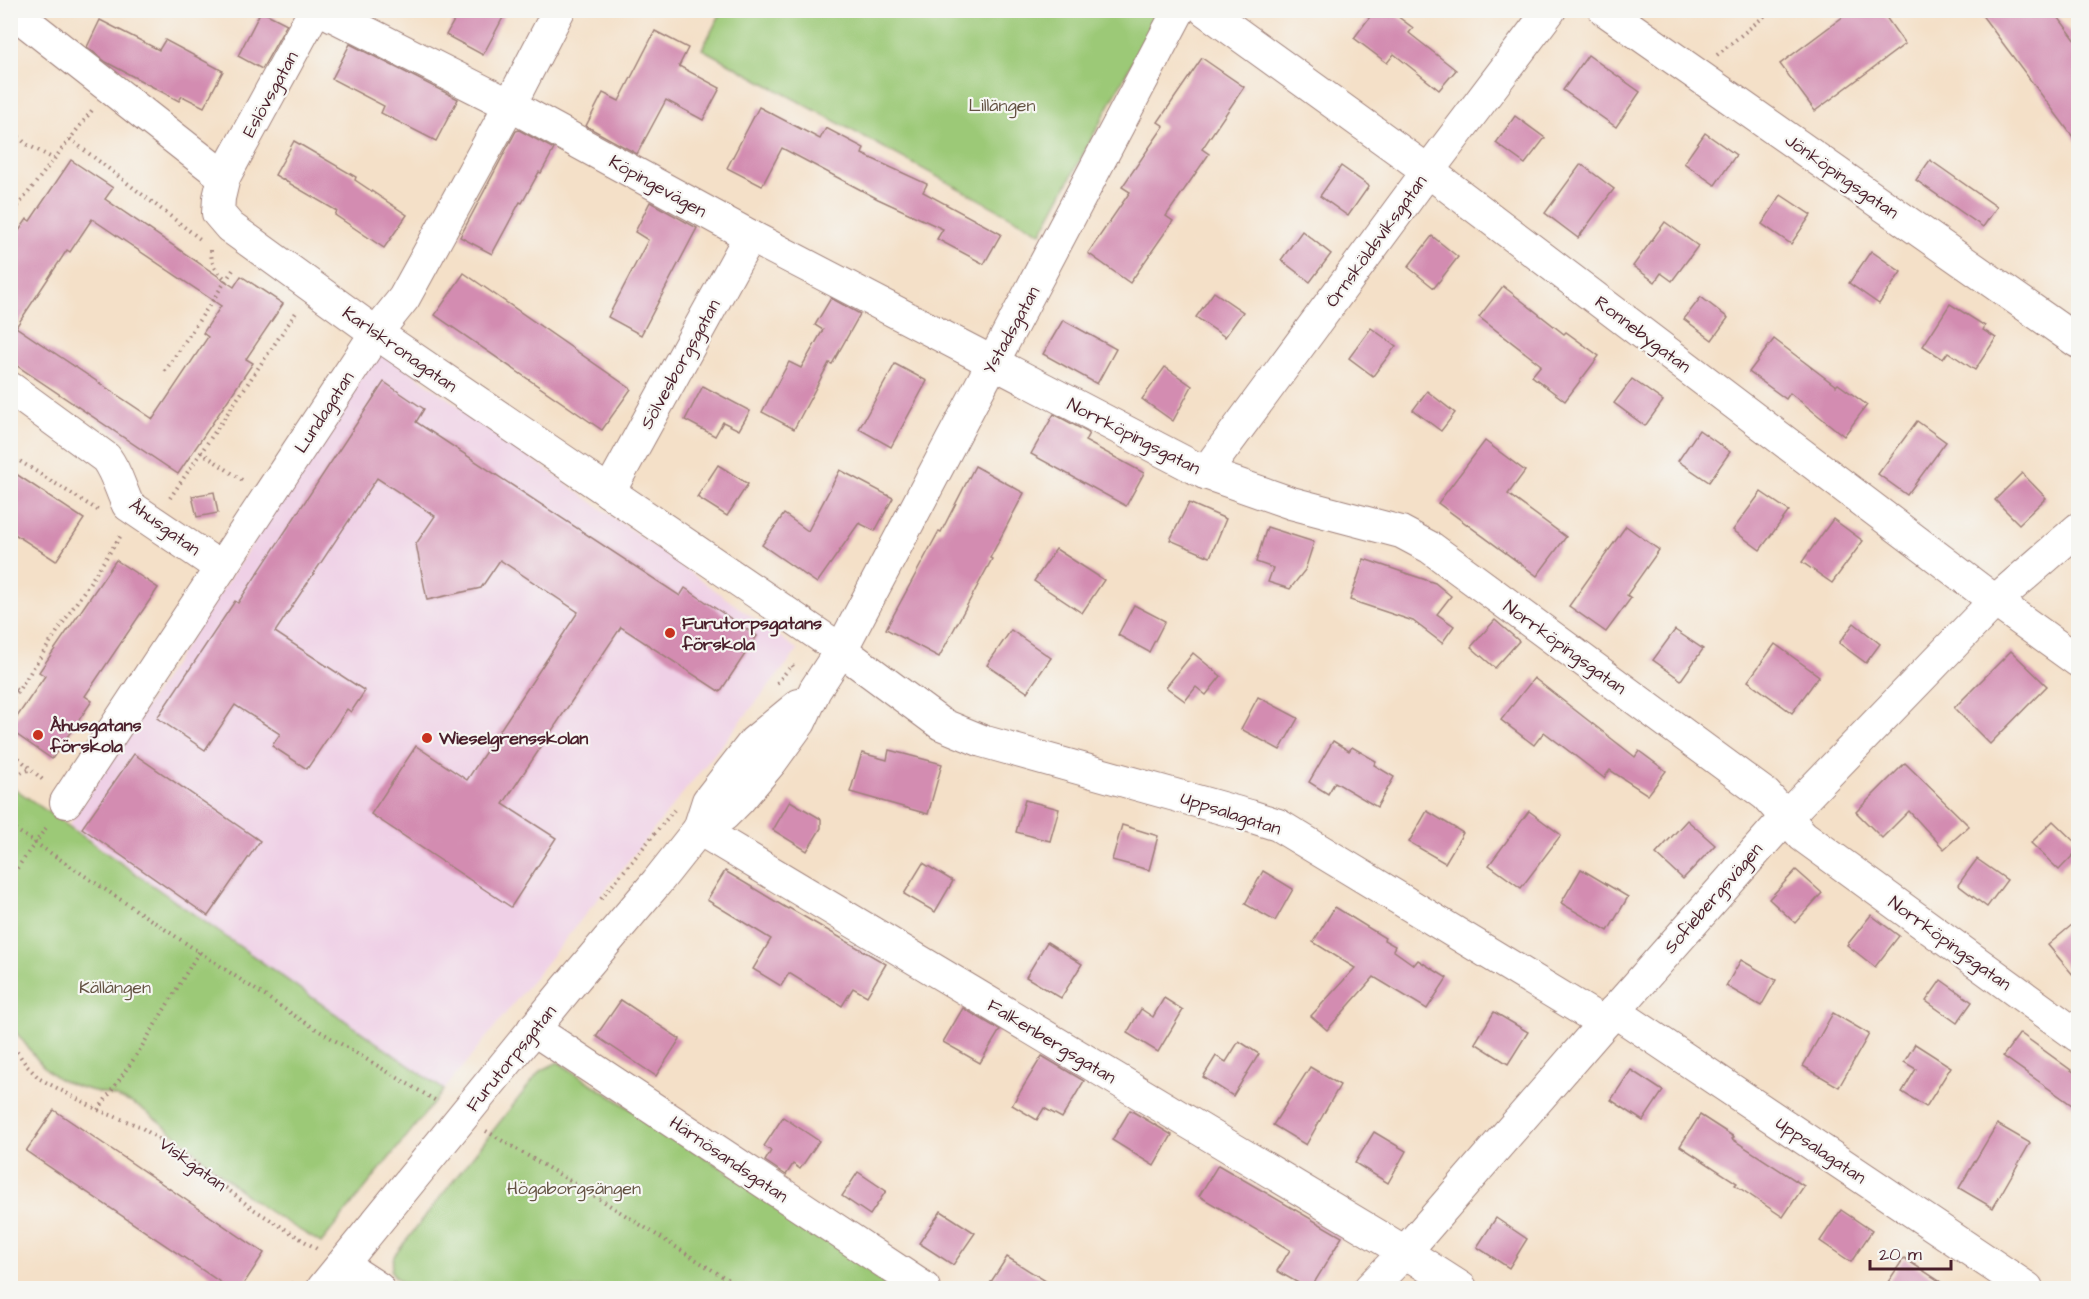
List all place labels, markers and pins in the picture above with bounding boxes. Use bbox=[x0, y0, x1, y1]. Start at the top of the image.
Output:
place label: Furutorpsgatans förskola bbox=[681, 611, 822, 657]
marker: Furutorpsgatans förskola bbox=[663, 626, 677, 640]
place label: Åhusgatans förskola bbox=[49, 713, 142, 759]
place label: Wieselgrensskolan bbox=[438, 726, 588, 752]
marker: Åhusgatans förskola bbox=[31, 728, 45, 742]
marker: Wieselgrensskolan bbox=[420, 731, 434, 745]

